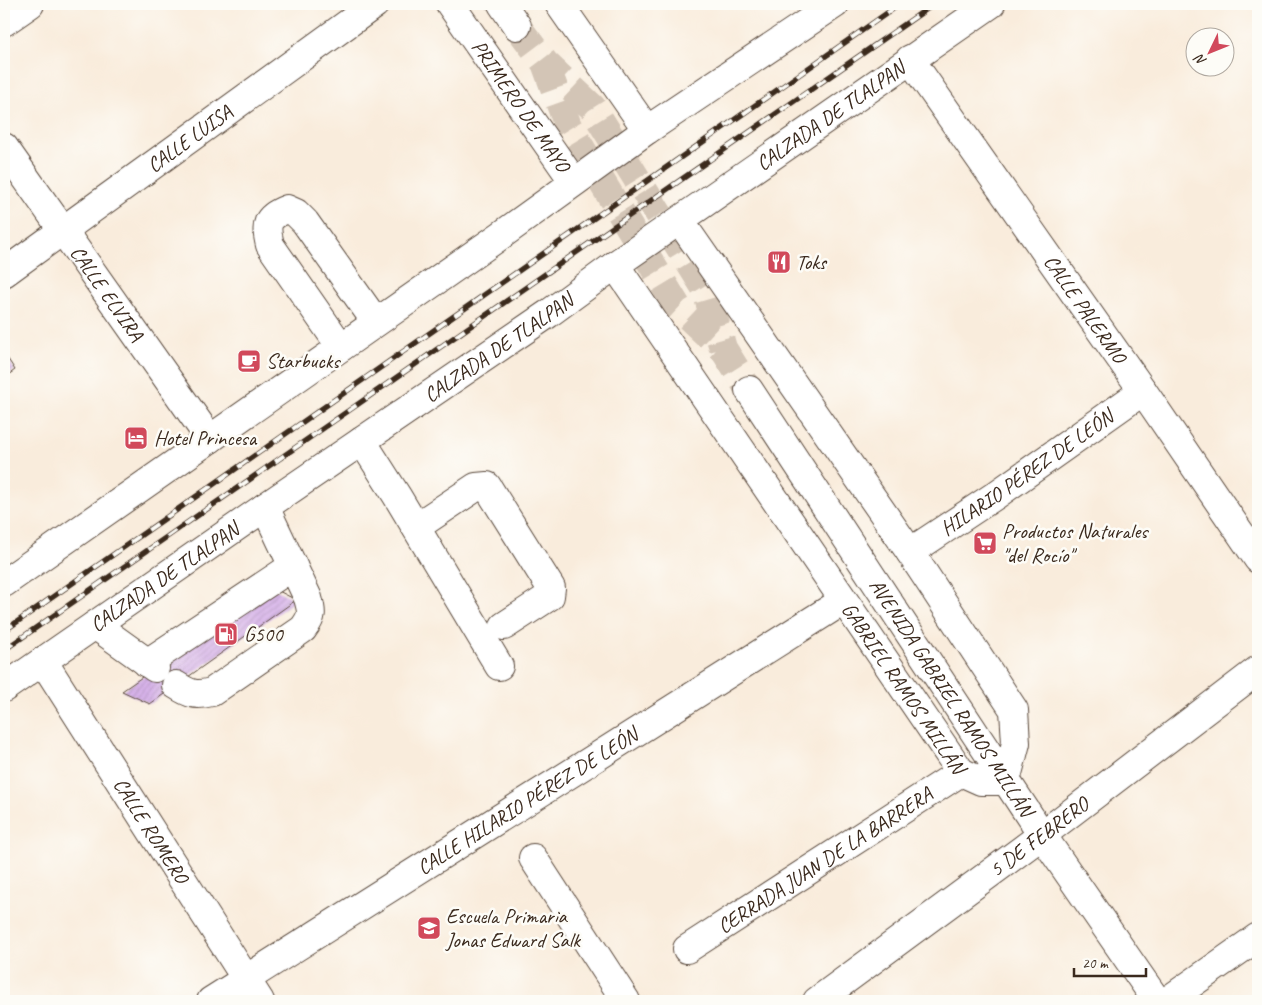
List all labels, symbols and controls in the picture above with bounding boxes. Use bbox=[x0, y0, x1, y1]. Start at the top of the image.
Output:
north arrow bbox=[1184, 28, 1234, 78]
street label: PRIMERO DE MAYO bbox=[466, 35, 577, 179]
text: N bbox=[1190, 50, 1210, 69]
street label: CALZADA DE TLALPAN bbox=[751, 53, 912, 176]
street label: CALLE LUISA bbox=[142, 99, 237, 178]
street label: CALLE ELVIRA bbox=[65, 241, 150, 346]
restaurant icon: Toks bbox=[766, 249, 792, 275]
place label: Toks bbox=[796, 249, 828, 275]
street label: CALLE PALERMO bbox=[1038, 249, 1134, 370]
street label: CALZADA DE TLALPAN bbox=[419, 285, 581, 408]
cafe icon: Starbucks bbox=[236, 348, 262, 374]
place label: Starbucks bbox=[266, 348, 341, 374]
street label: HILARIO PÉREZ DE LEÓN bbox=[935, 402, 1120, 541]
hotel icon: Hotel Princesa bbox=[123, 425, 149, 451]
place label: Hotel Princesa bbox=[154, 425, 258, 451]
street label: CALZADA DE TLALPAN bbox=[85, 514, 246, 637]
place label: Productos Naturales "del Rocío" bbox=[1002, 518, 1149, 568]
supermarket icon: Productos Naturales "del Rocío" bbox=[972, 530, 998, 556]
street label: AVENIDA GABRIEL RAMOS MILLÁN bbox=[864, 574, 1041, 824]
street label: GABRIEL RAMOS MILLÁN bbox=[836, 597, 973, 781]
fuel station icon: G500 bbox=[213, 621, 239, 647]
place label: G500 bbox=[244, 621, 284, 647]
street label: CALLE HILARIO PÉREZ DE LEÓN bbox=[412, 720, 645, 880]
street label: CALLE ROMERO bbox=[108, 773, 196, 890]
street label: CERRADA JUAN DE LA BARRERA bbox=[712, 780, 938, 939]
street label: 5 DE FEBRERO bbox=[984, 790, 1096, 882]
place label: Escuela Primaria Jonas Edward Salk bbox=[445, 903, 581, 953]
school or university icon: Escuela Primaria Jonas Edward Salk bbox=[416, 915, 442, 941]
scale bar bbox=[1074, 945, 1147, 977]
text: 20 m bbox=[1082, 954, 1109, 973]

